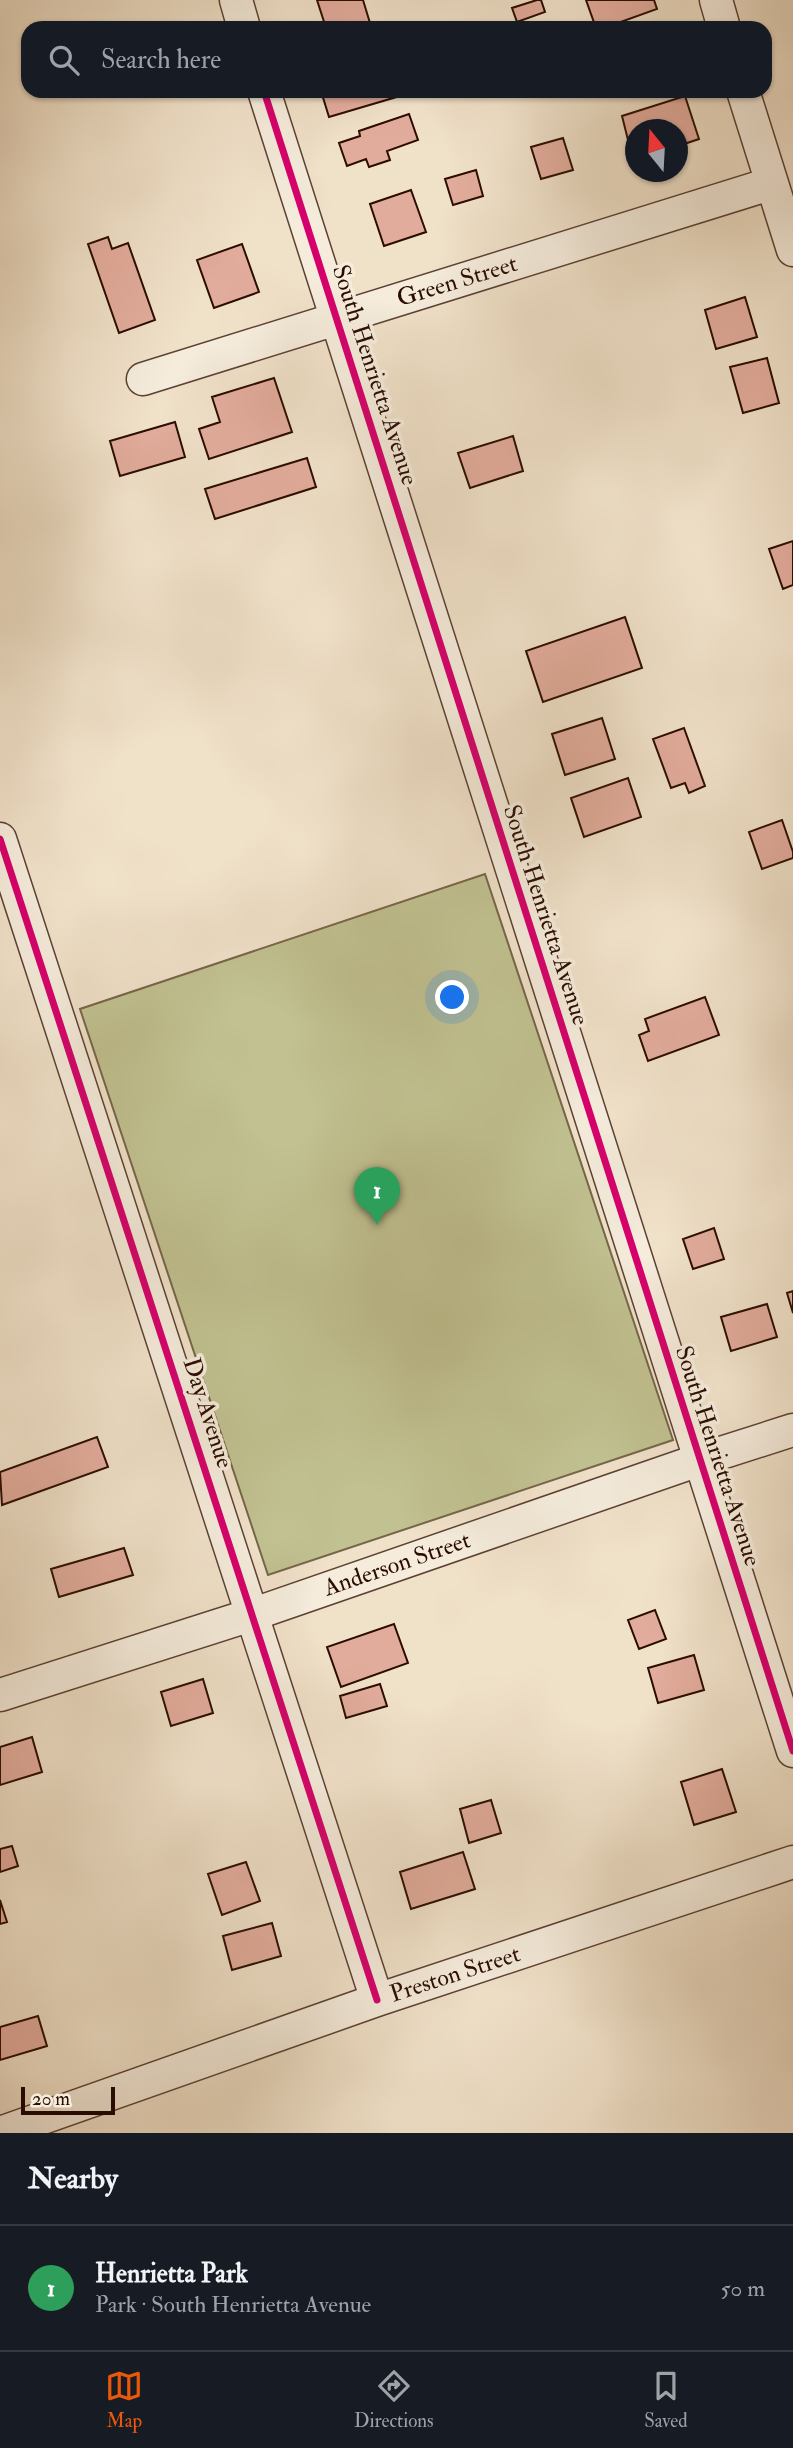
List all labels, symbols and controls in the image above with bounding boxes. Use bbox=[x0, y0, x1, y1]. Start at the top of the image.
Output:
search box bbox=[21, 21, 772, 98]
icon: search bbox=[45, 41, 83, 79]
text: Search here bbox=[101, 44, 221, 76]
north arrow bbox=[625, 119, 688, 182]
street label: Green Street bbox=[393, 248, 521, 314]
street label: South Henrietta Avenue bbox=[325, 261, 425, 489]
street label: South Henrietta Avenue bbox=[496, 801, 596, 1029]
your location bbox=[435, 980, 469, 1014]
pin: 1 bbox=[354, 1167, 400, 1225]
street label: South Henrietta Avenue bbox=[668, 1342, 768, 1570]
street label: Day Avenue bbox=[176, 1354, 240, 1472]
street label: Anderson Street bbox=[318, 1524, 475, 1604]
street label: Preston Street bbox=[386, 1938, 524, 2010]
scale bar bbox=[21, 2084, 116, 2116]
text: 20 m bbox=[32, 2087, 70, 2111]
text: Nearby bbox=[28, 2160, 118, 2197]
text: Henrietta Park bbox=[95, 2258, 248, 2290]
text: 1 bbox=[47, 2274, 55, 2303]
text: 50 m bbox=[721, 2274, 765, 2303]
text: Park · South Henrietta Avenue bbox=[95, 2290, 371, 2319]
tab: Map bbox=[105, 2367, 143, 2433]
tab: Directions bbox=[354, 2367, 434, 2433]
tab: Saved bbox=[644, 2367, 688, 2433]

